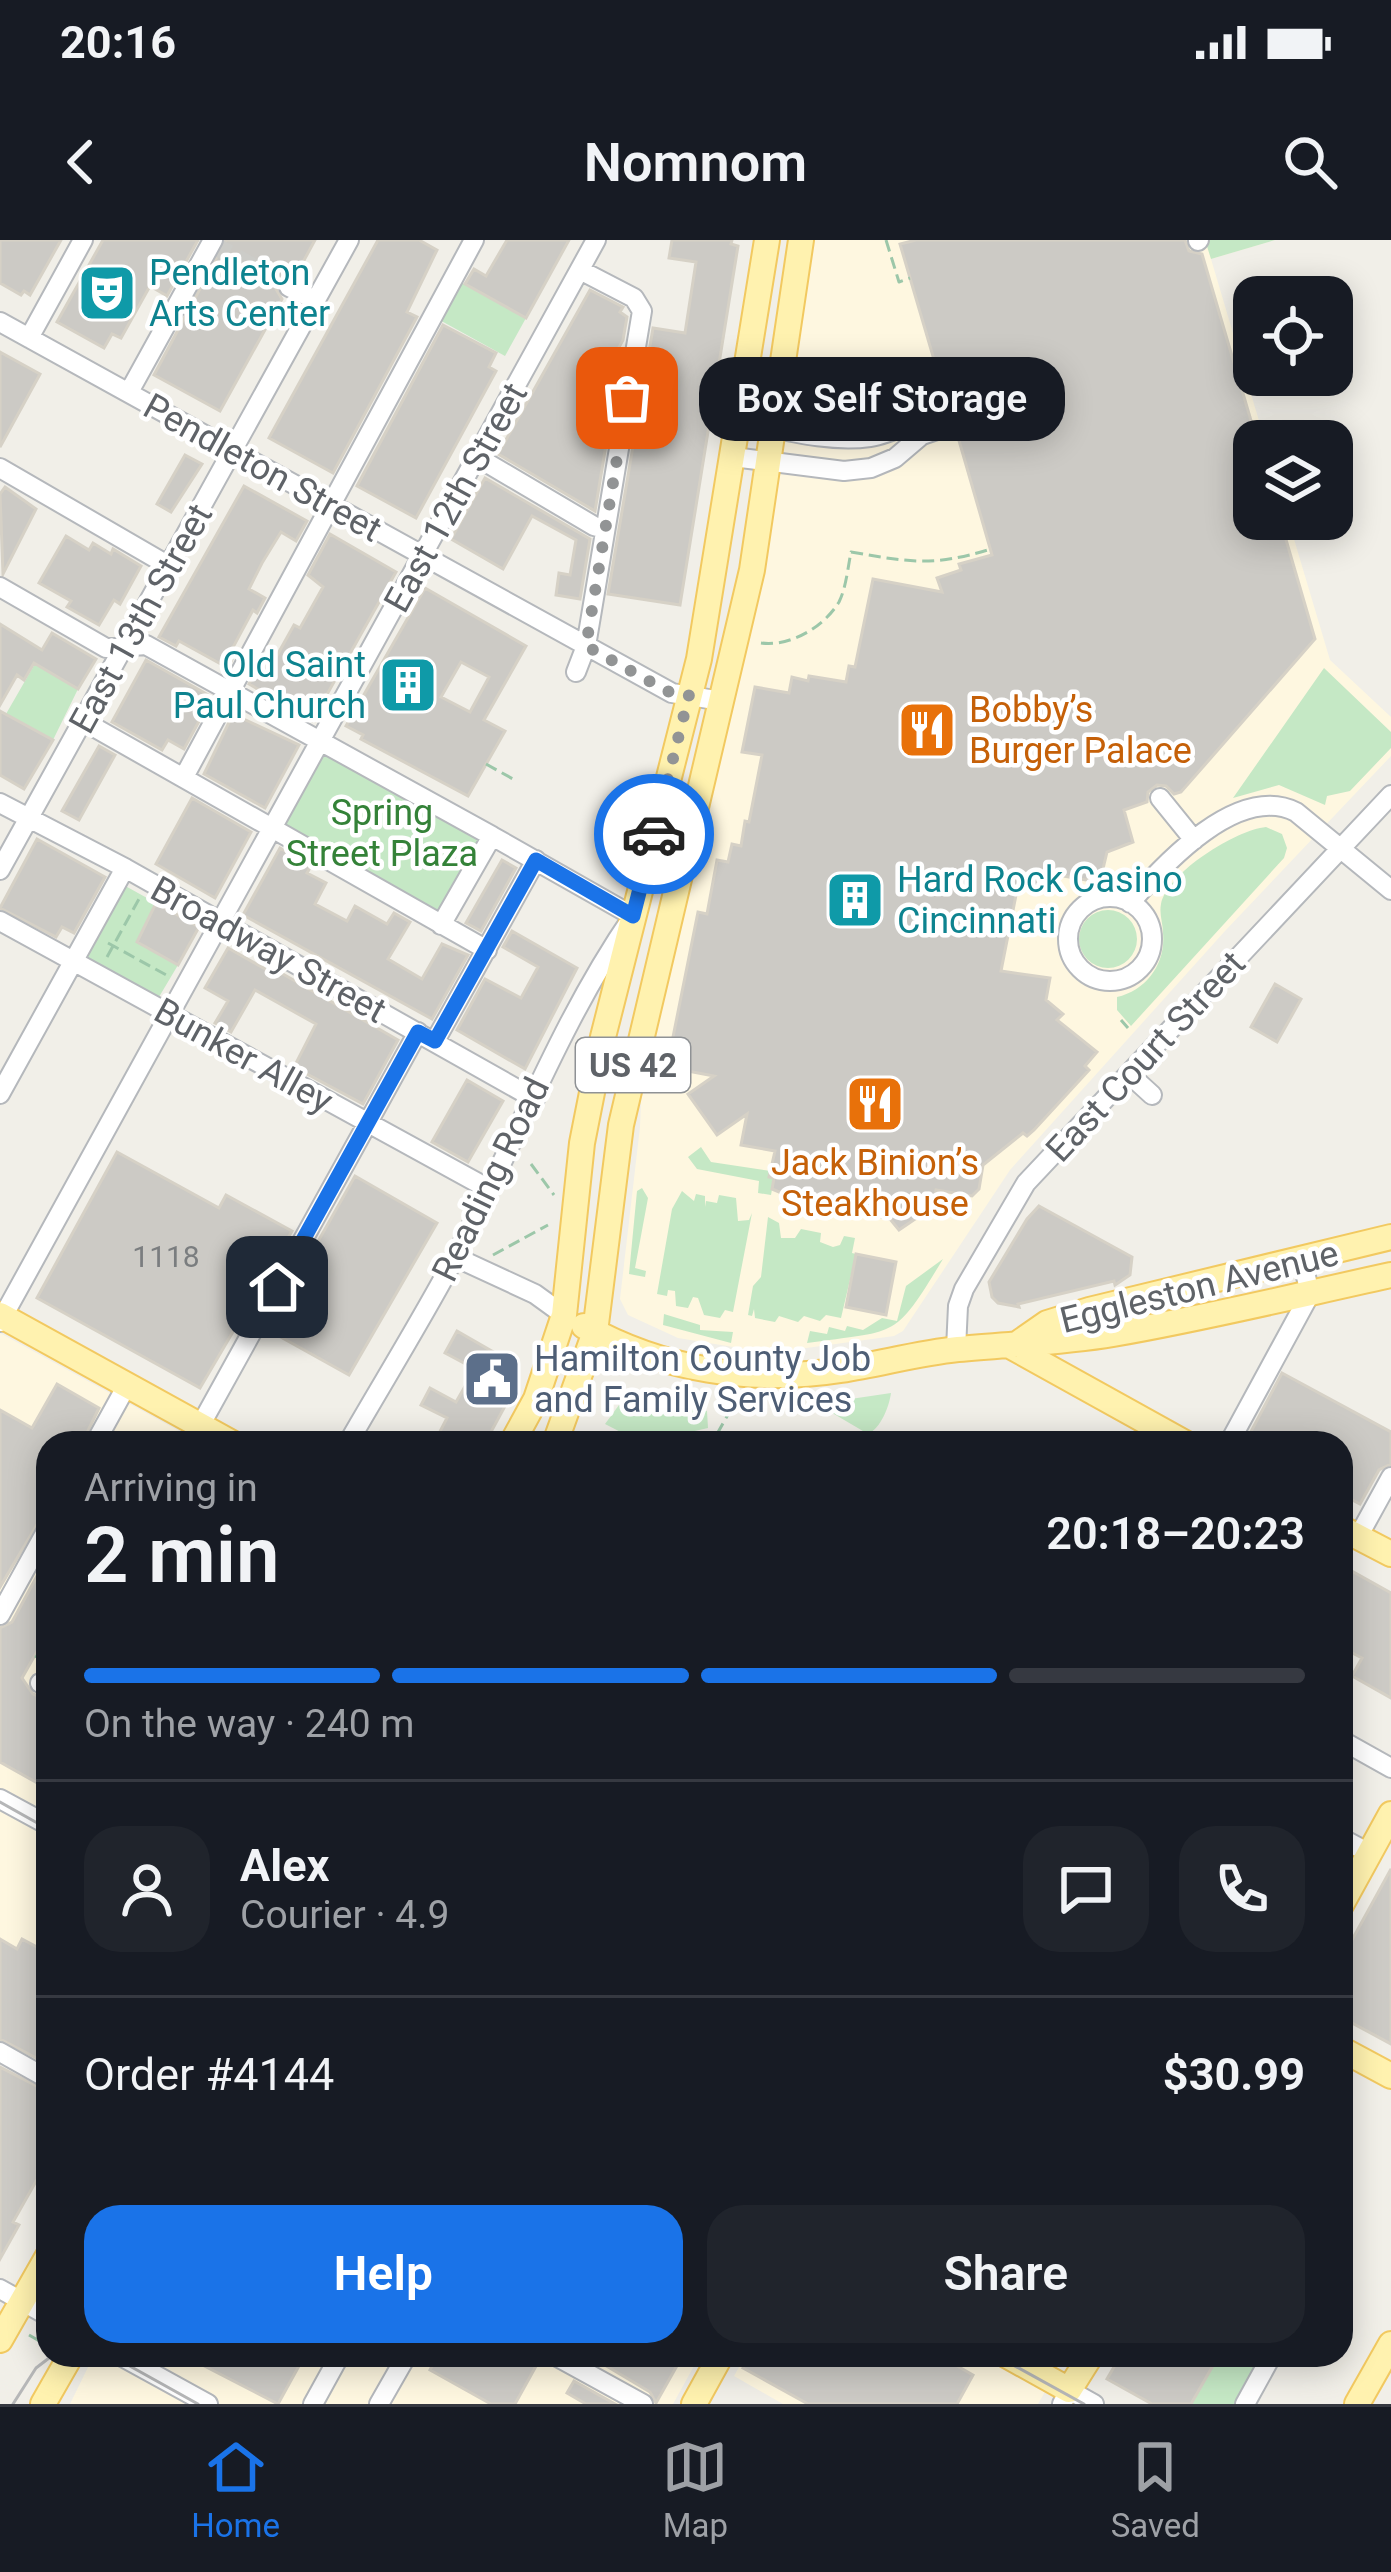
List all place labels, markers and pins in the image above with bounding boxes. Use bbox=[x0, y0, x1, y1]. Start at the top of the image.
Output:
place label: Pendleton Arts Center bbox=[149, 252, 330, 335]
theatre icon: Pendleton Arts Center bbox=[76, 262, 138, 324]
pin bbox=[576, 347, 678, 449]
callout: Box Self Storage bbox=[699, 356, 1065, 440]
place label: Old Saint Paul Church bbox=[173, 644, 366, 727]
building icon: Old Saint Paul Church bbox=[377, 654, 439, 716]
place label: Bobby’s Burger Palace bbox=[969, 689, 1192, 772]
restaurant icon: Bobby’s Burger Palace bbox=[896, 699, 958, 761]
place label: Hard Rock Casino Cincinnati bbox=[897, 859, 1183, 942]
building icon: Hard Rock Casino Cincinnati bbox=[824, 869, 886, 931]
restaurant icon: Jack Binion’s Steakhouse bbox=[844, 1073, 906, 1135]
place label: Jack Binion’s Steakhouse bbox=[771, 1142, 979, 1225]
pin bbox=[226, 1236, 328, 1338]
place label: Hamilton County Job and Family Services bbox=[534, 1338, 871, 1421]
public building icon: Hamilton County Job and Family Services bbox=[461, 1348, 523, 1410]

